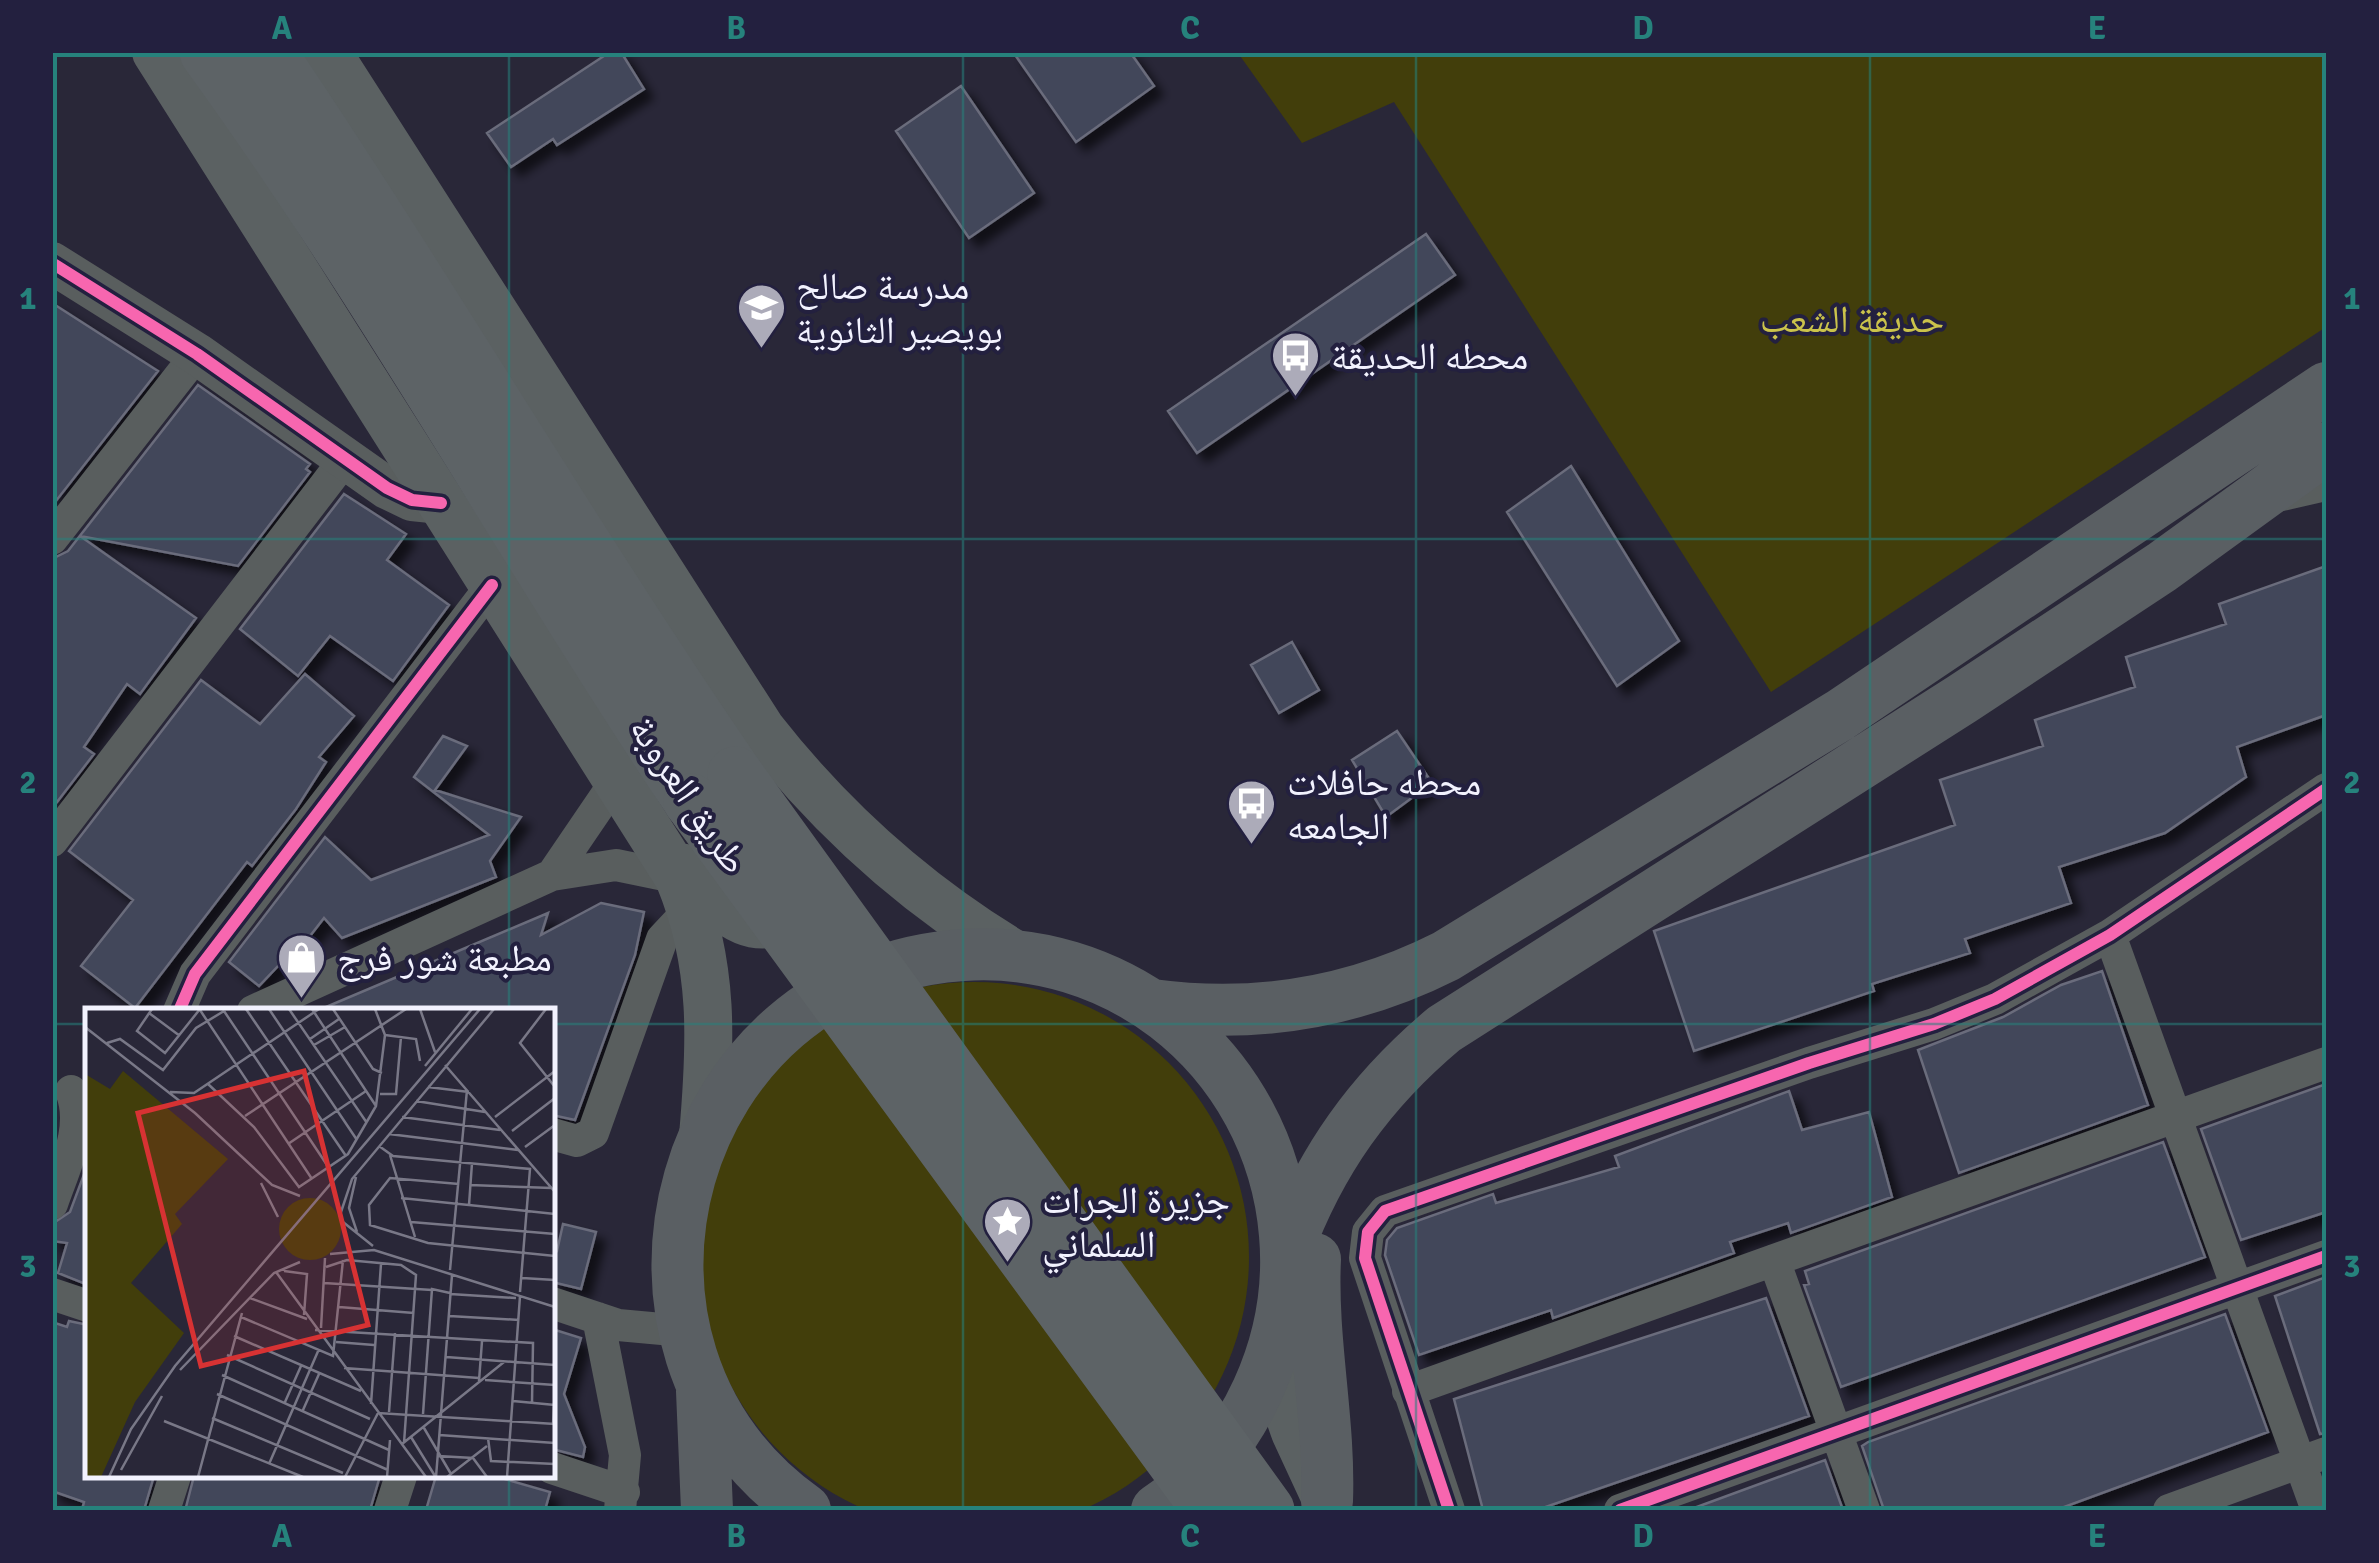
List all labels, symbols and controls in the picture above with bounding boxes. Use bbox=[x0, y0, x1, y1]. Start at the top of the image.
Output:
text: A bbox=[272, 9, 293, 48]
text: B bbox=[726, 9, 746, 48]
text: C bbox=[1180, 9, 1200, 48]
text: D bbox=[1632, 9, 1654, 48]
text: E bbox=[2088, 9, 2106, 48]
place label: مدرسة صالح بويصير الثانوية bbox=[796, 263, 1003, 354]
text: 1 bbox=[19, 279, 37, 318]
text: 1 bbox=[2343, 279, 2361, 318]
school or university icon: مدرسة صالح بويصير الثانوية bbox=[735, 282, 787, 350]
park label: حديقة الشعب bbox=[1760, 296, 1944, 343]
bus stop icon: محطه الحديقة bbox=[1270, 330, 1322, 398]
place label: محطه الحديقة bbox=[1331, 333, 1528, 380]
street label: طريق العروبة bbox=[619, 708, 758, 883]
place label: محطه حافلات الجامعه bbox=[1287, 759, 1481, 850]
text: 2 bbox=[19, 763, 37, 802]
text: 2 bbox=[2343, 763, 2361, 802]
bus stop icon: محطه حافلات الجامعه bbox=[1226, 778, 1278, 846]
shop icon: مطبعة شور فرج bbox=[276, 932, 328, 1000]
place label: مطبعة شور فرج bbox=[337, 935, 552, 982]
inset map bbox=[85, 1008, 555, 1478]
place label: جزيرة الجرات السلماني bbox=[1042, 1177, 1230, 1274]
place icon: جزيرة الجرات السلماني bbox=[981, 1196, 1033, 1264]
text: 3 bbox=[19, 1247, 37, 1286]
text: 3 bbox=[2343, 1247, 2361, 1286]
text: A bbox=[272, 1517, 293, 1556]
text: B bbox=[726, 1517, 746, 1556]
text: C bbox=[1180, 1517, 1200, 1556]
text: D bbox=[1632, 1517, 1654, 1556]
text: E bbox=[2088, 1517, 2106, 1556]

